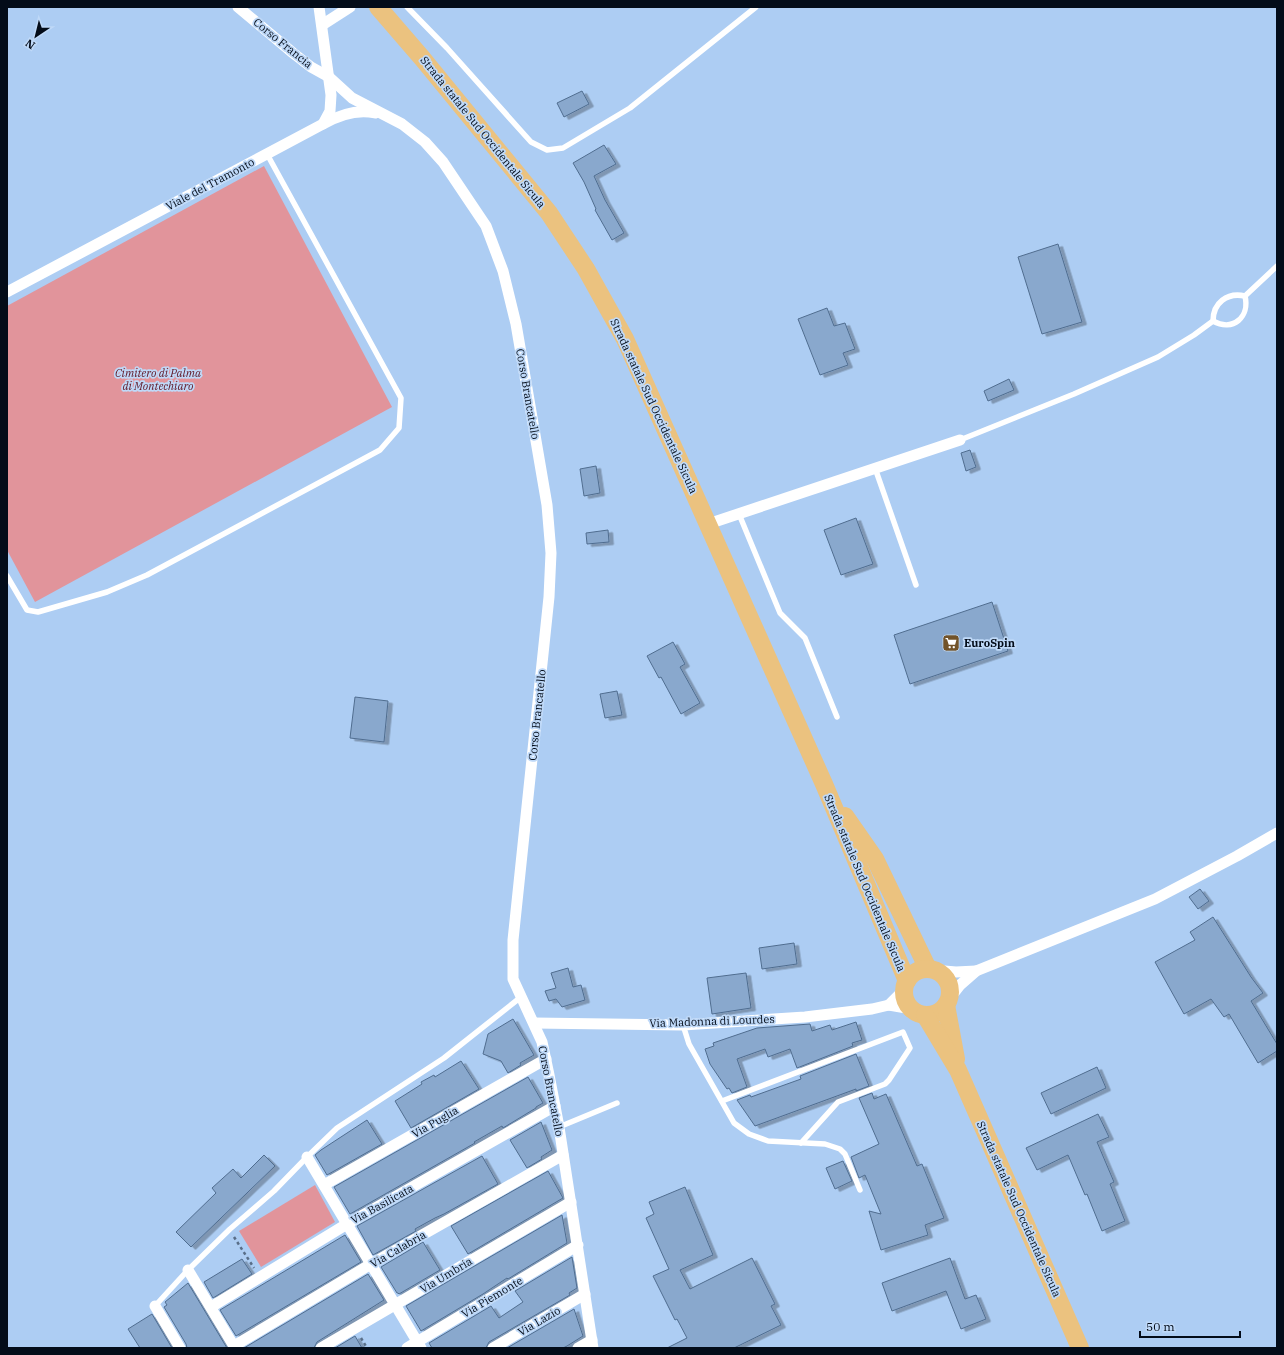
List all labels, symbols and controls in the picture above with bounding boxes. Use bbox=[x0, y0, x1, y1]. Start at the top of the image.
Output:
street label: Corso Francia bbox=[251, 15, 315, 71]
north arrow bbox=[16, 16, 56, 56]
text: N bbox=[22, 36, 38, 52]
street label: Strada statale Sud Occidentale Sicula bbox=[417, 53, 549, 211]
street label: Viale del Tramonto bbox=[163, 155, 257, 213]
street label: Strada statale Sud Occidentale Sicula bbox=[607, 316, 701, 496]
street label: Corso Brancatello bbox=[513, 348, 543, 440]
park label: Cimitero di Palma di Montechiaro bbox=[115, 366, 201, 393]
supermarket icon: EuroSpin bbox=[941, 633, 961, 653]
place label: EuroSpin bbox=[964, 636, 1015, 650]
street label: Corso Brancatello bbox=[525, 669, 549, 761]
street label: Strada statale Sud Occidentale Sicula bbox=[821, 792, 909, 974]
street label: Via Madonna di Lourdes bbox=[649, 1012, 775, 1030]
street label: Corso Brancatello bbox=[535, 1045, 567, 1137]
street label: Via Puglia bbox=[409, 1103, 461, 1141]
street label: Strada statale Sud Occidentale Sicula bbox=[974, 1119, 1064, 1299]
street label: Via Basilicata bbox=[348, 1181, 416, 1227]
street label: Via Calabria bbox=[368, 1227, 428, 1271]
street label: Via Umbria bbox=[417, 1254, 475, 1296]
street label: Via Piemonte bbox=[459, 1273, 525, 1321]
street label: Via Lazio bbox=[515, 1303, 563, 1339]
scale bar bbox=[1140, 1313, 1240, 1339]
text: 50 m bbox=[1146, 1319, 1175, 1334]

